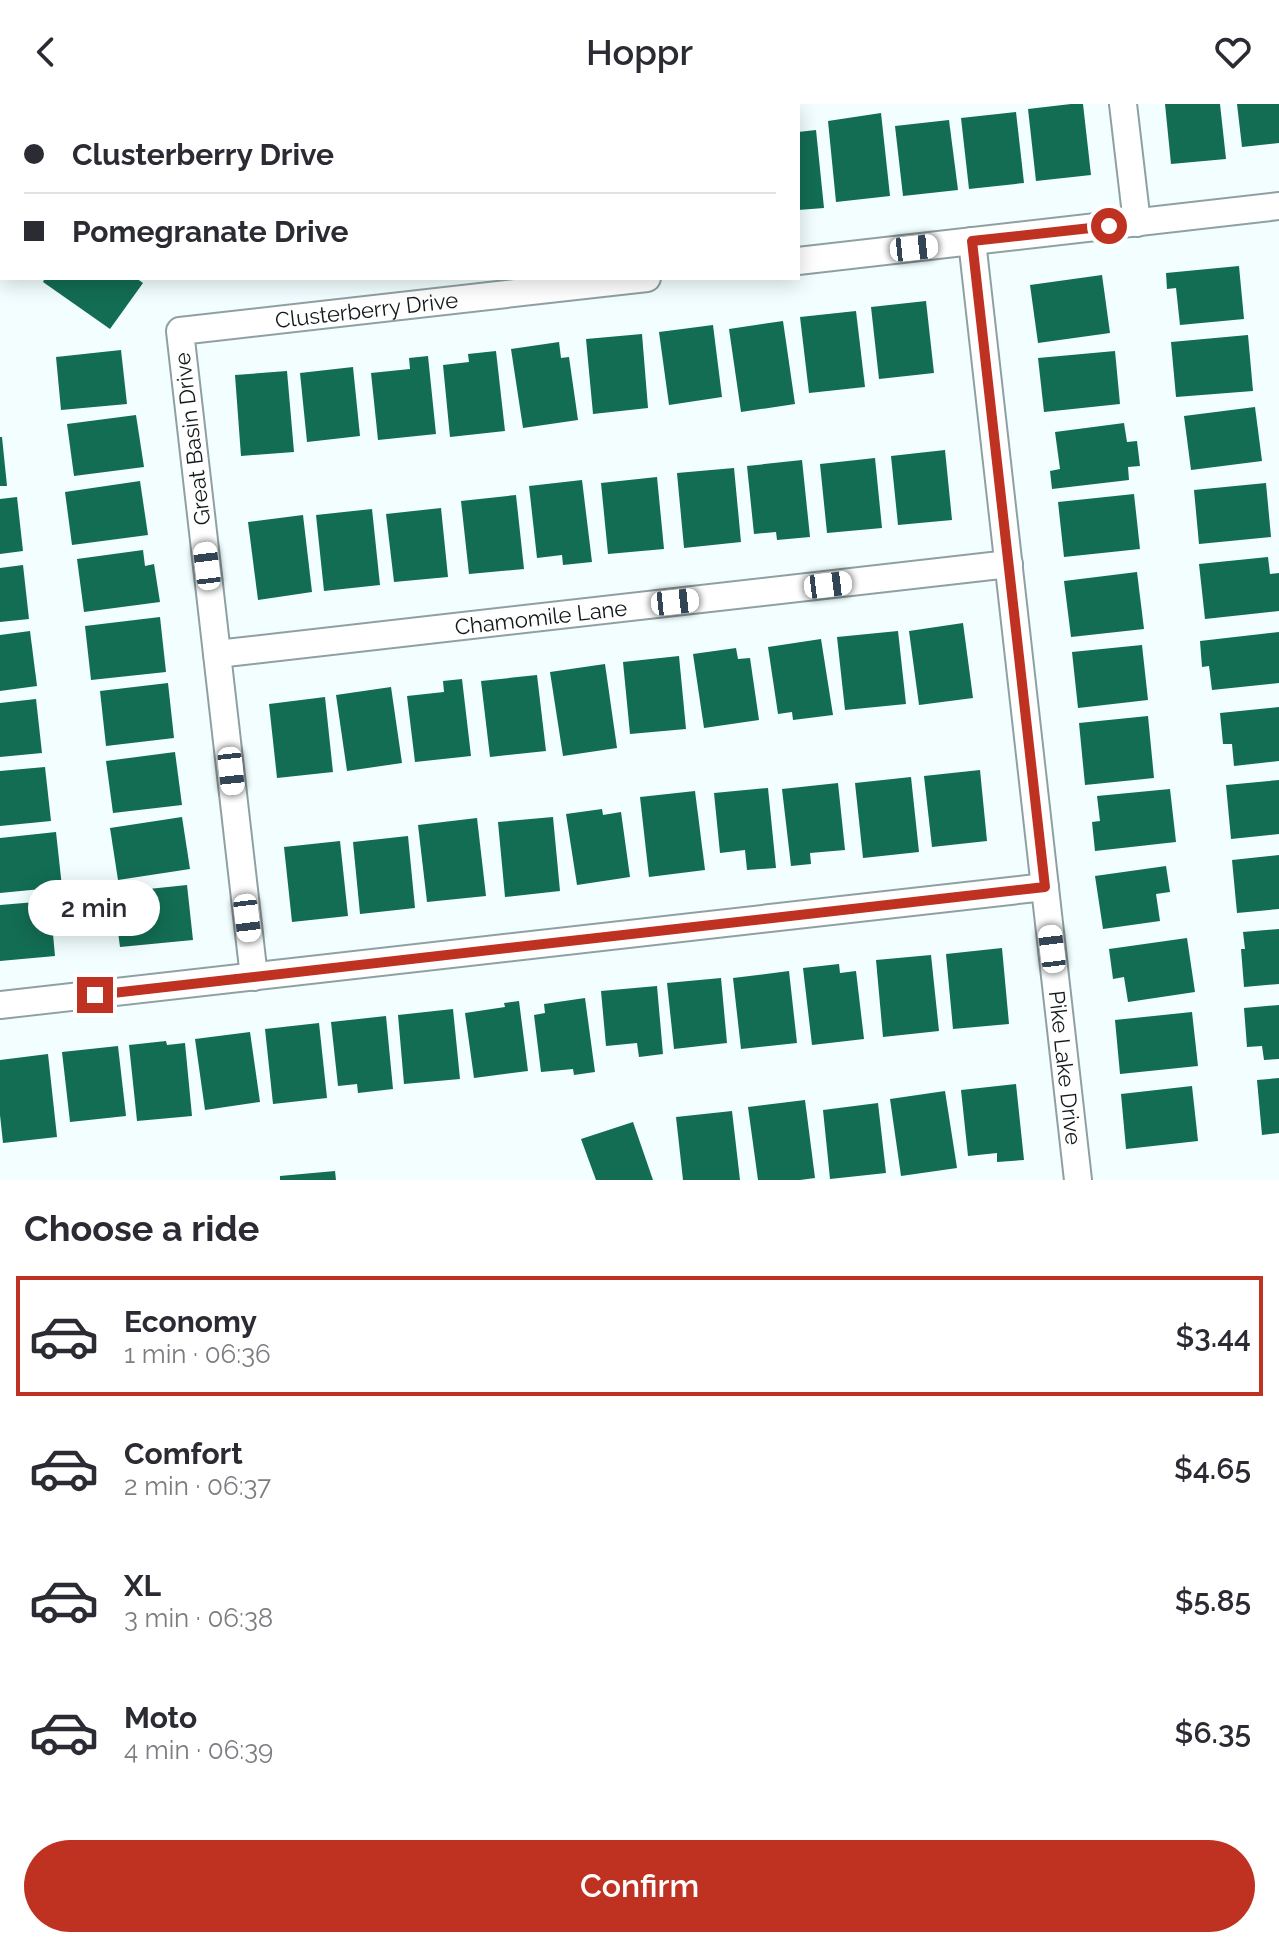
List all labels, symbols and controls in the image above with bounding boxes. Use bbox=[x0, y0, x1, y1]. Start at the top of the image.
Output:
icon: back bbox=[24, 30, 68, 74]
icon: heart bbox=[1211, 30, 1255, 74]
text: Hoppr bbox=[586, 31, 693, 73]
text: Clusterberry Drive bbox=[72, 137, 334, 172]
route start bbox=[1091, 208, 1127, 244]
text: Pomegranate Drive bbox=[72, 214, 349, 249]
car bbox=[889, 234, 939, 262]
street label: Clusterberry Drive bbox=[274, 287, 460, 333]
street label: Great Basin Drive bbox=[168, 351, 216, 527]
car bbox=[192, 541, 222, 591]
car bbox=[803, 570, 853, 600]
car bbox=[650, 588, 700, 616]
street label: Chamomile Lane bbox=[453, 594, 629, 640]
car bbox=[217, 746, 245, 796]
callout: 2 min bbox=[29, 879, 161, 935]
text: 2 min bbox=[61, 893, 127, 923]
car bbox=[232, 893, 262, 943]
car bbox=[1037, 924, 1067, 974]
route end bbox=[77, 977, 113, 1013]
street label: Pike Lake Drive bbox=[1044, 989, 1087, 1146]
text: Choose a ride bbox=[24, 1207, 259, 1249]
icon: car bbox=[28, 1300, 100, 1372]
text: Economy bbox=[124, 1304, 257, 1339]
text: $3.44 bbox=[1176, 1319, 1251, 1354]
text: 1 min · 06:36 bbox=[124, 1339, 271, 1369]
icon: car bbox=[28, 1432, 100, 1504]
text: Comfort bbox=[124, 1436, 243, 1471]
text: $4.65 bbox=[1174, 1451, 1251, 1486]
text: 2 min · 06:37 bbox=[124, 1471, 271, 1501]
icon: car bbox=[28, 1564, 100, 1636]
text: XL bbox=[124, 1568, 161, 1603]
text: $5.85 bbox=[1175, 1583, 1251, 1618]
text: 3 min · 06:38 bbox=[124, 1603, 273, 1633]
icon: car bbox=[28, 1696, 100, 1768]
text: Moto bbox=[124, 1700, 197, 1735]
text: $6.35 bbox=[1175, 1715, 1251, 1750]
text: 4 min · 06:39 bbox=[124, 1735, 273, 1765]
button: Confirm bbox=[24, 1840, 1255, 1932]

